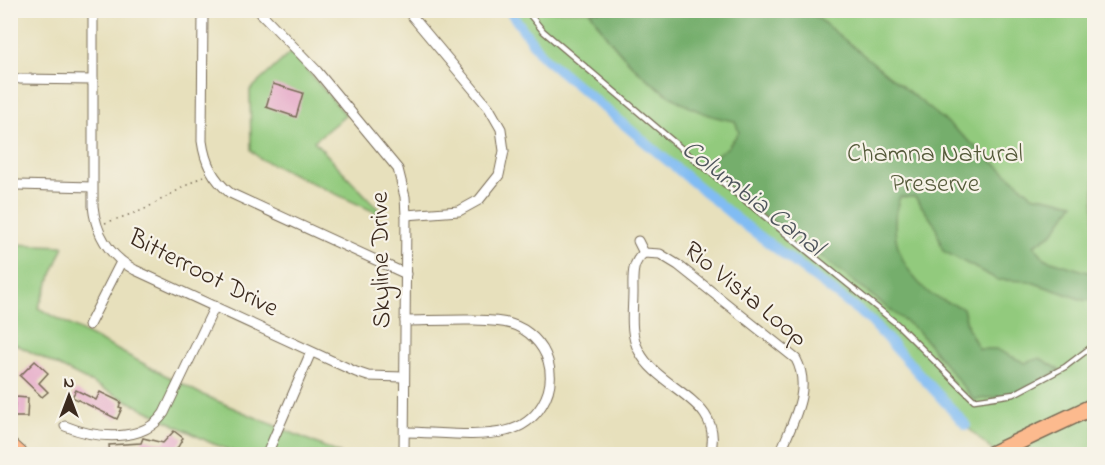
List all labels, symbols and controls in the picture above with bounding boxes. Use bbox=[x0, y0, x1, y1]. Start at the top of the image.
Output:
water label: Columbia Canal bbox=[673, 131, 834, 269]
park label: Chamna Natural Preserve bbox=[847, 136, 1023, 204]
street label: Skyline Drive bbox=[362, 191, 402, 329]
street label: Bitterroot Drive bbox=[120, 219, 285, 328]
street label: Rio Vista Loop bbox=[675, 233, 815, 357]
north arrow bbox=[39, 366, 99, 426]
text: N bbox=[64, 371, 75, 395]

